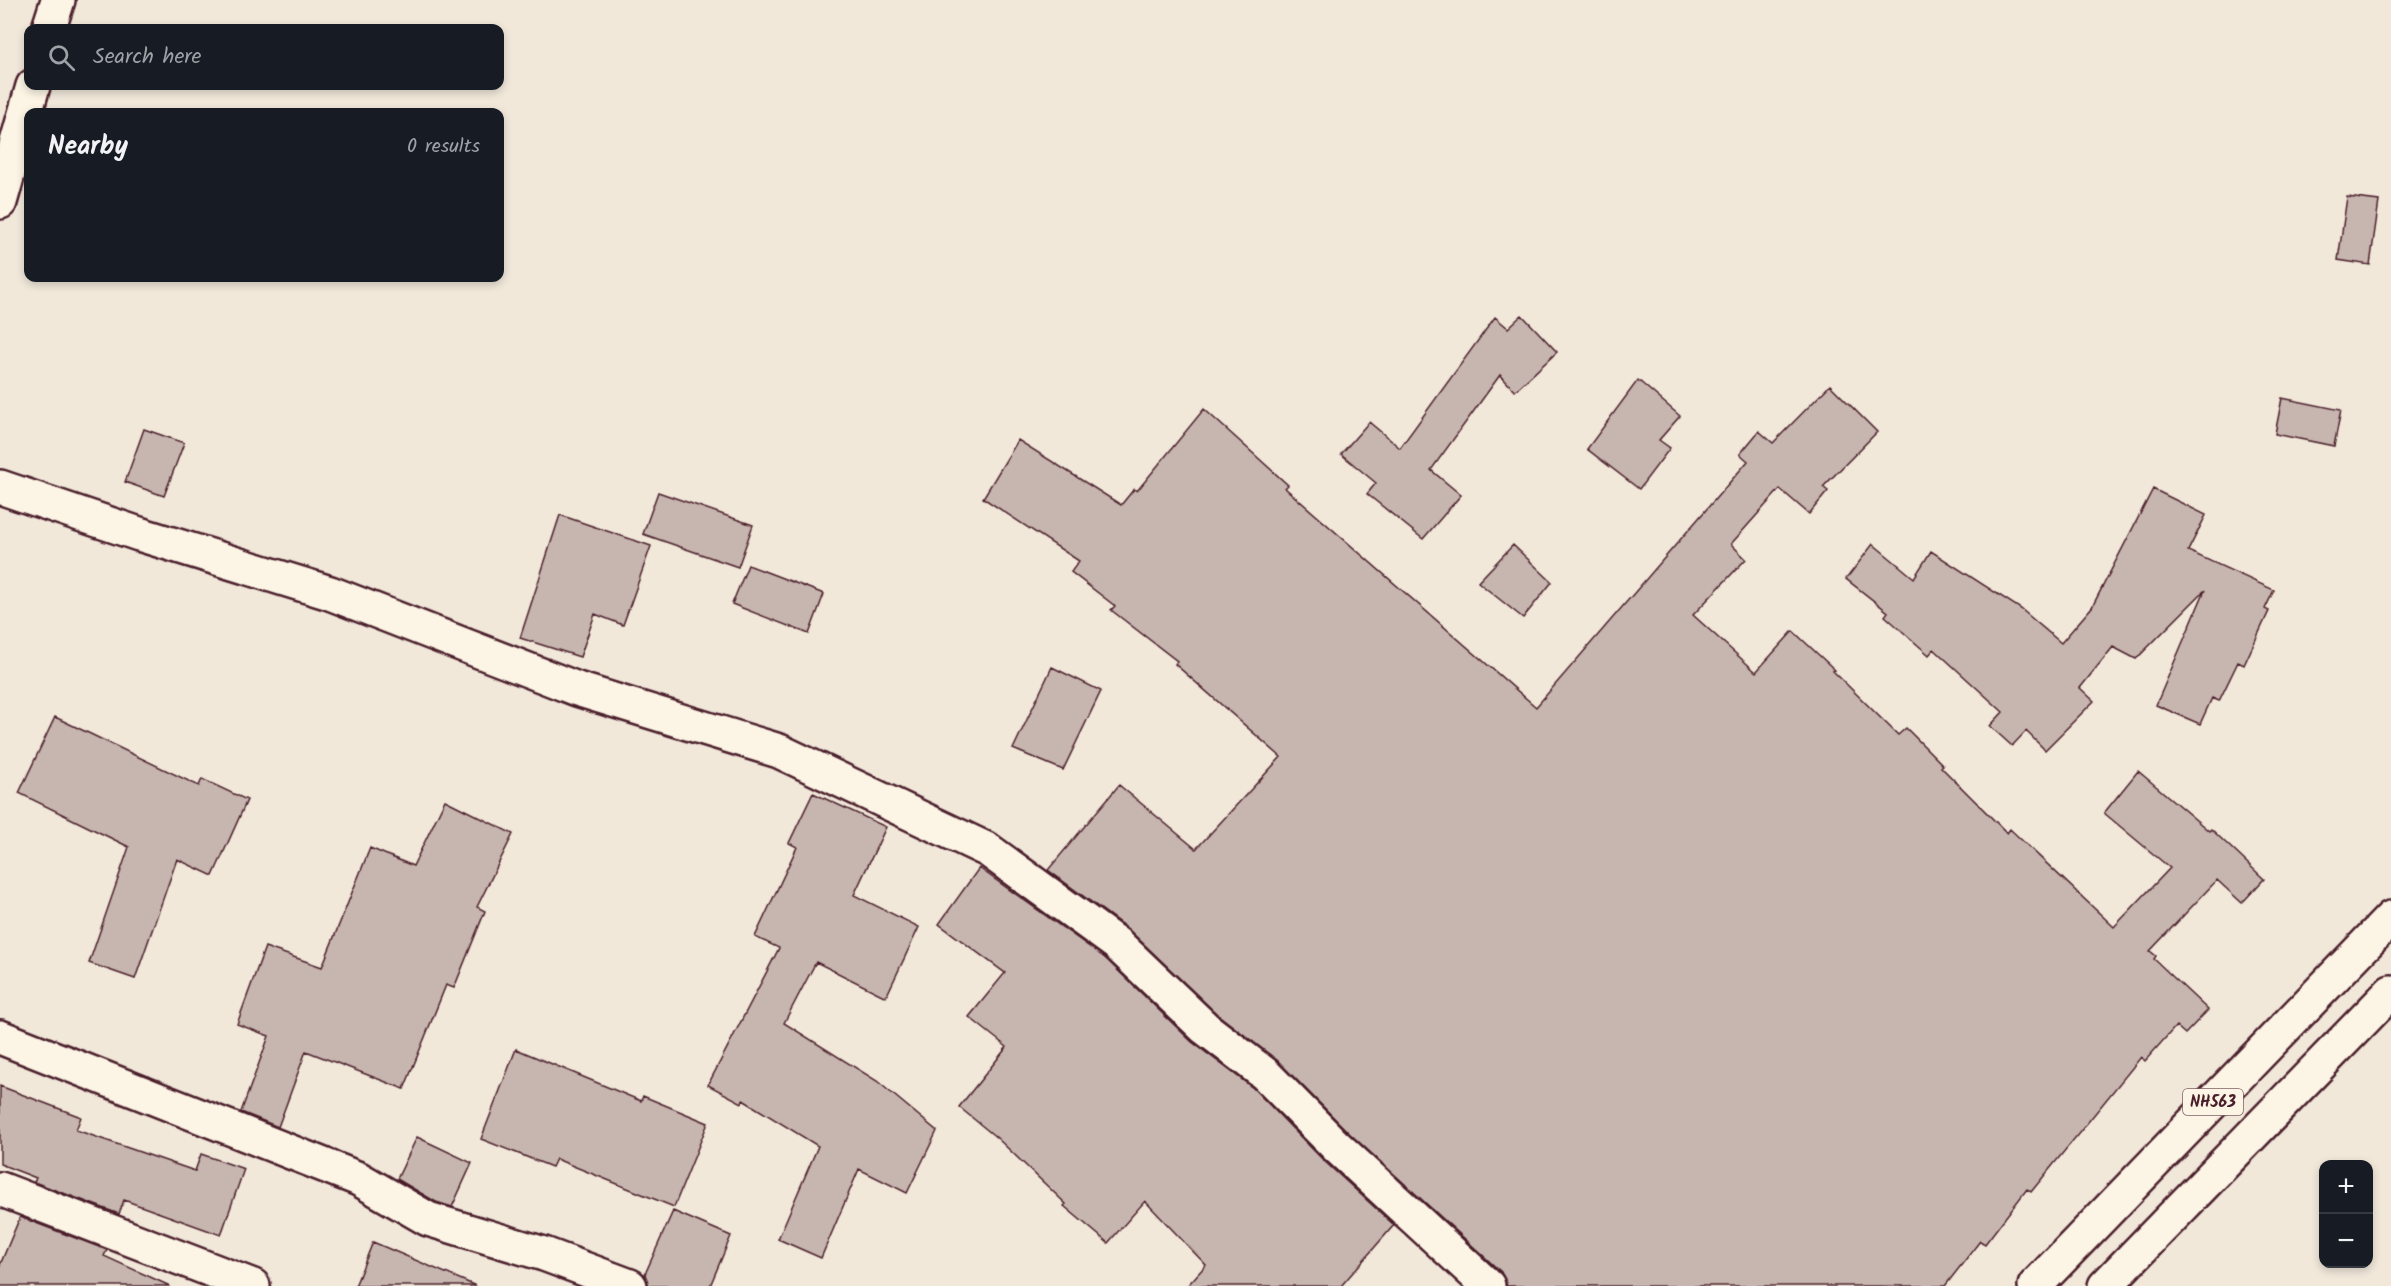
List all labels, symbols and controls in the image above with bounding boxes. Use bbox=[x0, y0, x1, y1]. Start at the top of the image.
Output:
search box bbox=[24, 24, 504, 90]
text: Search here bbox=[93, 40, 201, 75]
icon: search bbox=[45, 41, 78, 74]
text: Nearby bbox=[48, 126, 128, 168]
text: 0 results bbox=[407, 131, 480, 163]
road number: NH563 bbox=[2183, 1089, 2243, 1115]
map controls bbox=[2319, 1160, 2373, 1268]
button: + bbox=[2319, 1160, 2373, 1214]
button: − bbox=[2319, 1214, 2373, 1268]

